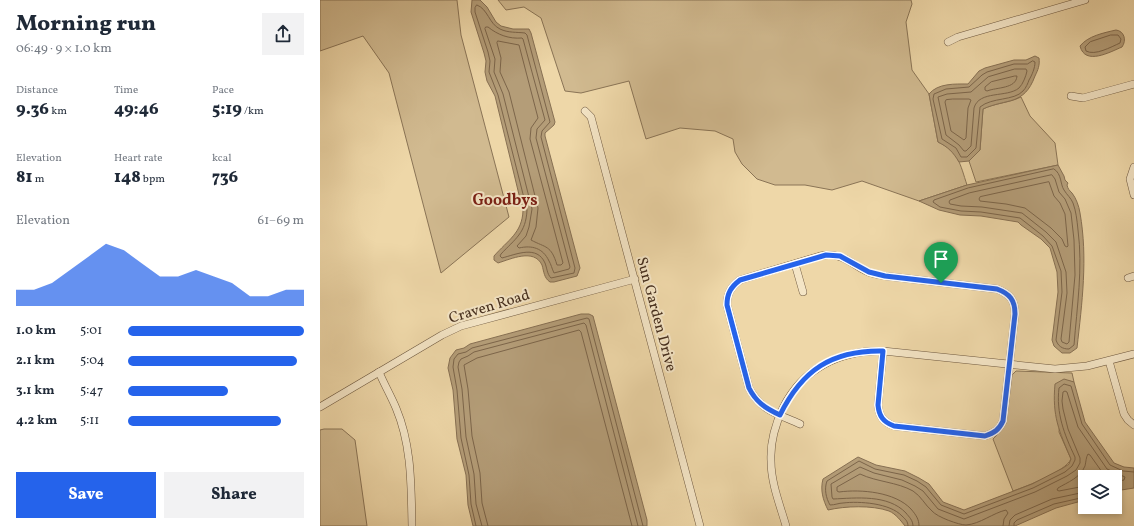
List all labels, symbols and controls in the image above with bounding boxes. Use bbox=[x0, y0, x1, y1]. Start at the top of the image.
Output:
text: Morning run bbox=[16, 9, 156, 40]
button: share bbox=[262, 13, 304, 55]
text: 06:49 · 9 × 1.0 km bbox=[16, 40, 112, 58]
text: Distance bbox=[16, 83, 58, 98]
text: Time bbox=[114, 83, 138, 98]
text: Pace bbox=[212, 83, 234, 98]
text: 9.36 bbox=[16, 98, 49, 121]
text: 49:46 bbox=[114, 98, 159, 121]
text: 5:19 bbox=[212, 98, 242, 121]
text: km bbox=[49, 104, 67, 119]
text: /km bbox=[242, 104, 264, 119]
text: Elevation bbox=[16, 151, 62, 166]
text: Heart rate bbox=[114, 151, 163, 166]
text: kcal bbox=[212, 151, 232, 166]
text: 81 bbox=[16, 166, 32, 189]
text: 148 bbox=[114, 166, 141, 189]
text: 736 bbox=[212, 166, 238, 189]
text: m bbox=[32, 172, 44, 187]
text: bpm bbox=[141, 172, 165, 187]
district label: Goodbys bbox=[472, 190, 538, 212]
text: Elevation bbox=[16, 212, 70, 230]
text: 61–69 m bbox=[258, 212, 304, 230]
pin bbox=[924, 242, 958, 283]
icon: arrive bbox=[930, 248, 952, 270]
street label: Sun Garden Drive bbox=[630, 255, 681, 374]
street label: Craven Road bbox=[446, 285, 533, 330]
text: 1.0 km bbox=[16, 322, 56, 340]
text: 5:01 bbox=[80, 322, 102, 340]
text: 2.1 km bbox=[16, 352, 55, 370]
text: 5:04 bbox=[80, 352, 105, 370]
text: 3.1 km bbox=[16, 382, 55, 400]
text: 5:47 bbox=[80, 382, 103, 400]
text: 4.2 km bbox=[16, 412, 57, 430]
text: 5:11 bbox=[80, 412, 99, 430]
map controls bbox=[1078, 470, 1122, 514]
button: layers bbox=[1078, 470, 1122, 514]
button: Save bbox=[16, 472, 156, 518]
button: Share bbox=[164, 472, 304, 518]

